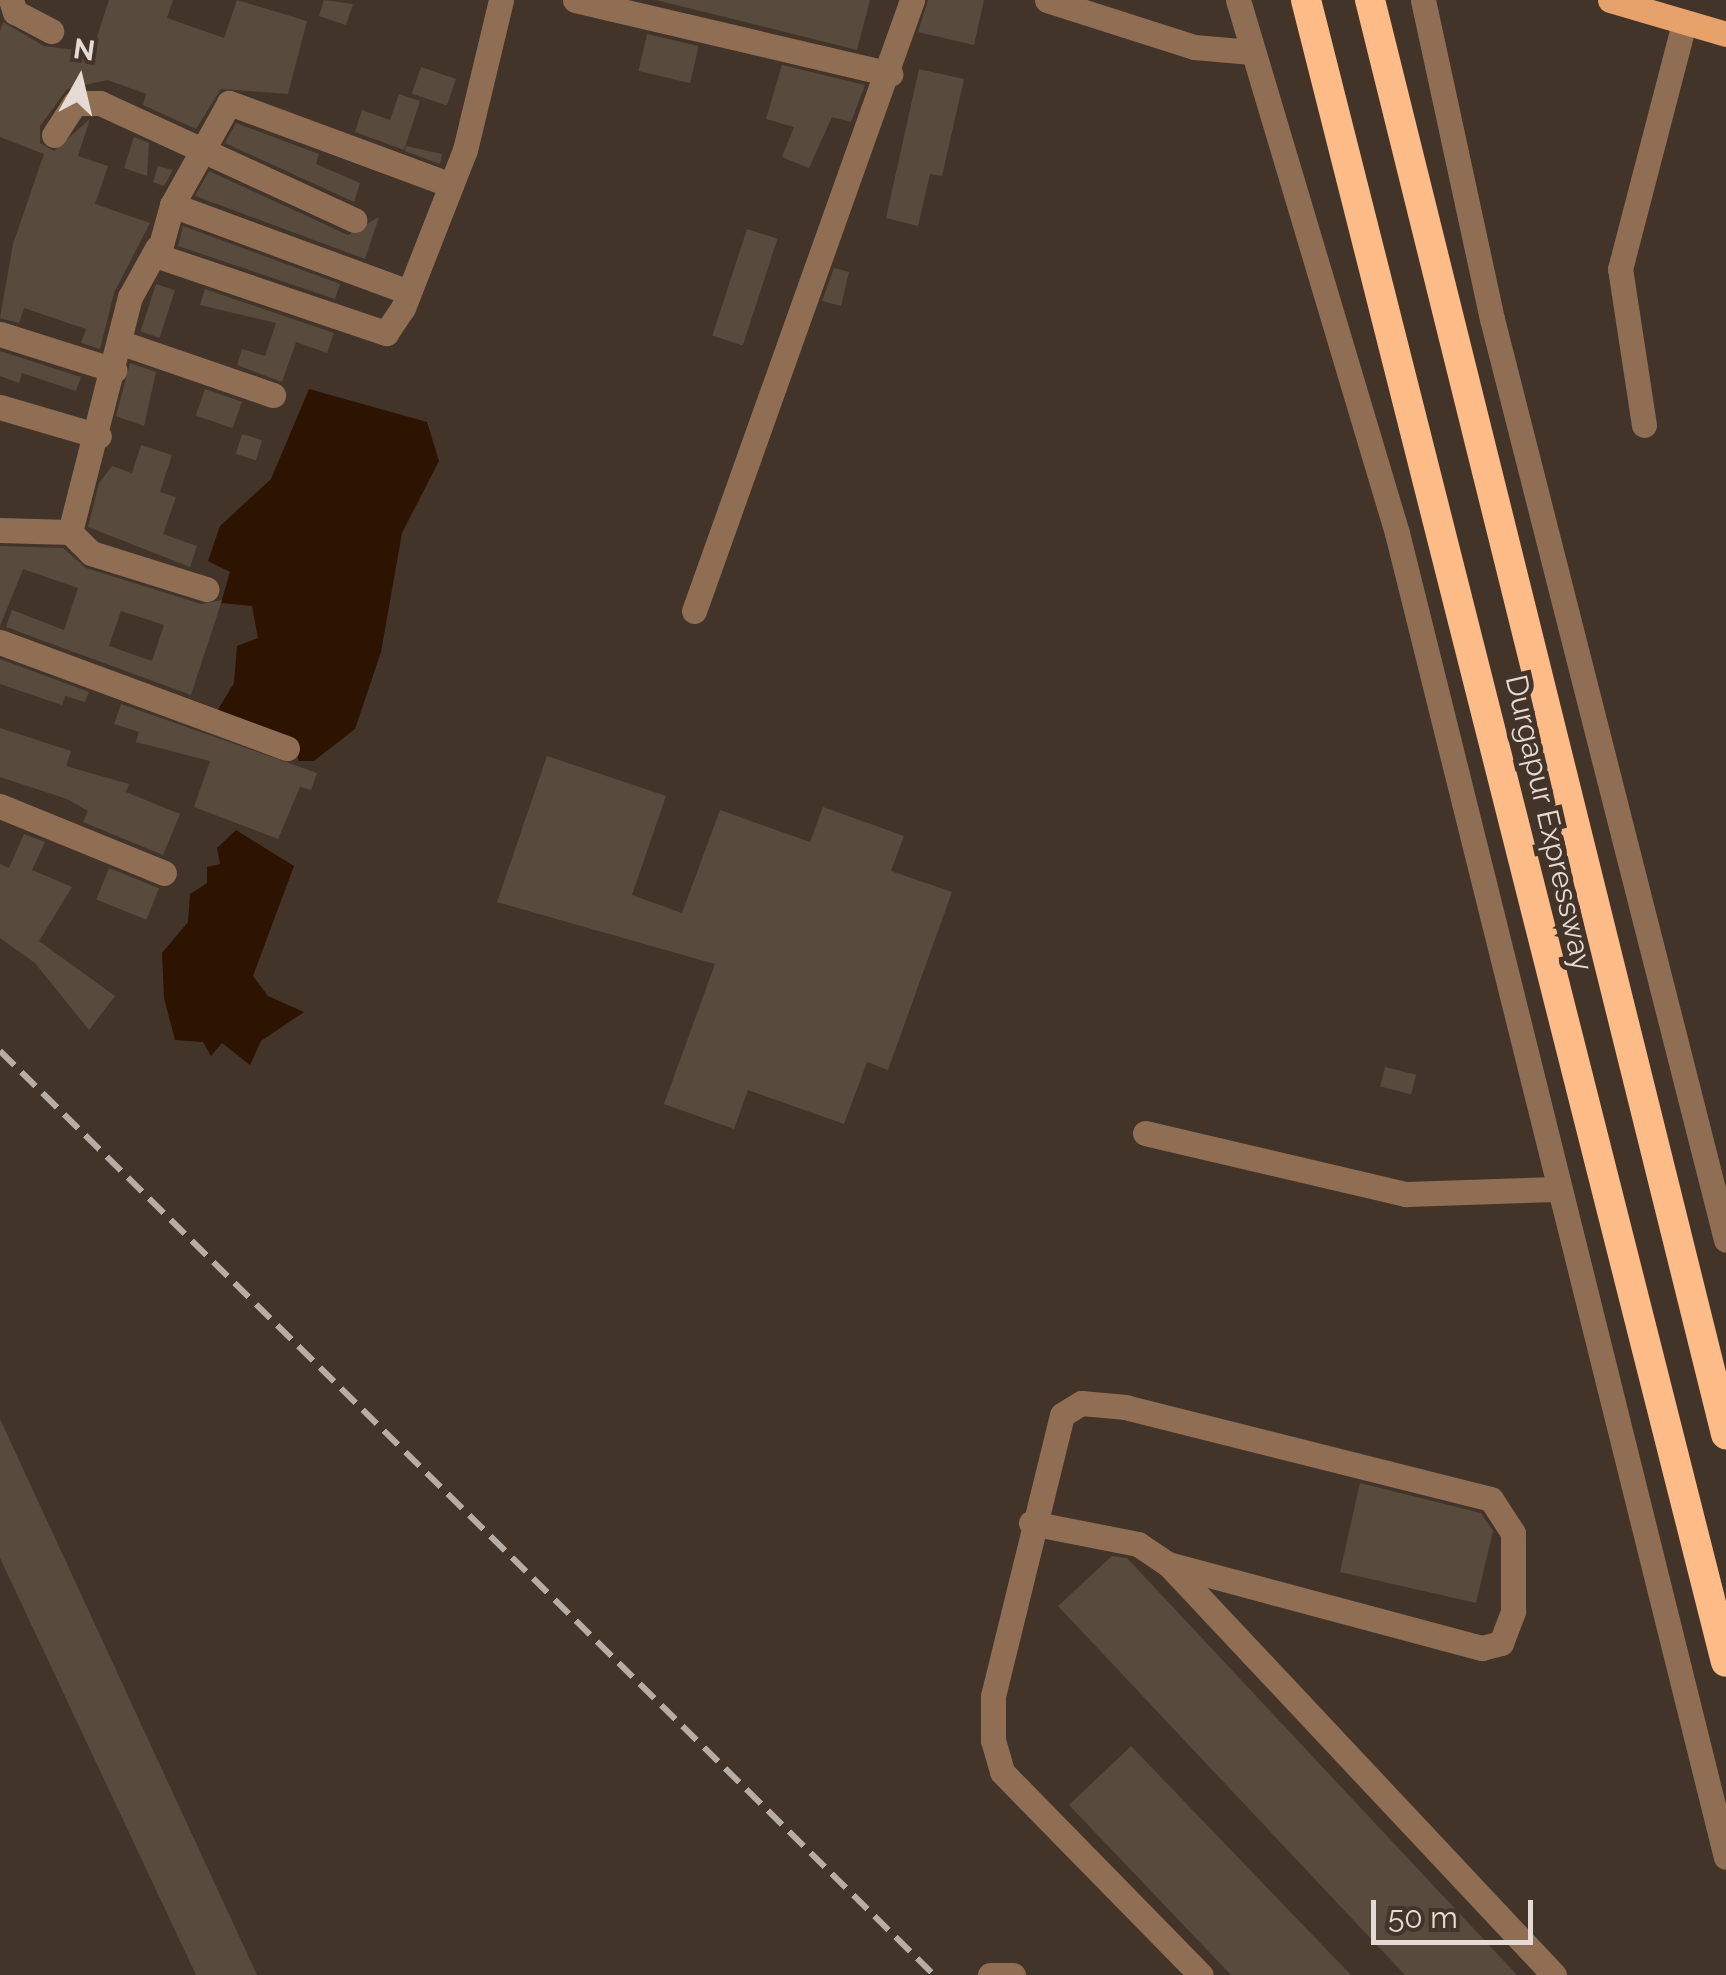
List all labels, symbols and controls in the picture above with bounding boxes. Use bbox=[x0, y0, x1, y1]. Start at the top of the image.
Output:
north arrow bbox=[30, 30, 130, 130]
text: N bbox=[71, 32, 97, 68]
street label: Durgapur Expressway bbox=[1497, 671, 1601, 975]
scale bar bbox=[1376, 1880, 1538, 1942]
text: 50 m bbox=[1388, 1900, 1458, 1935]

